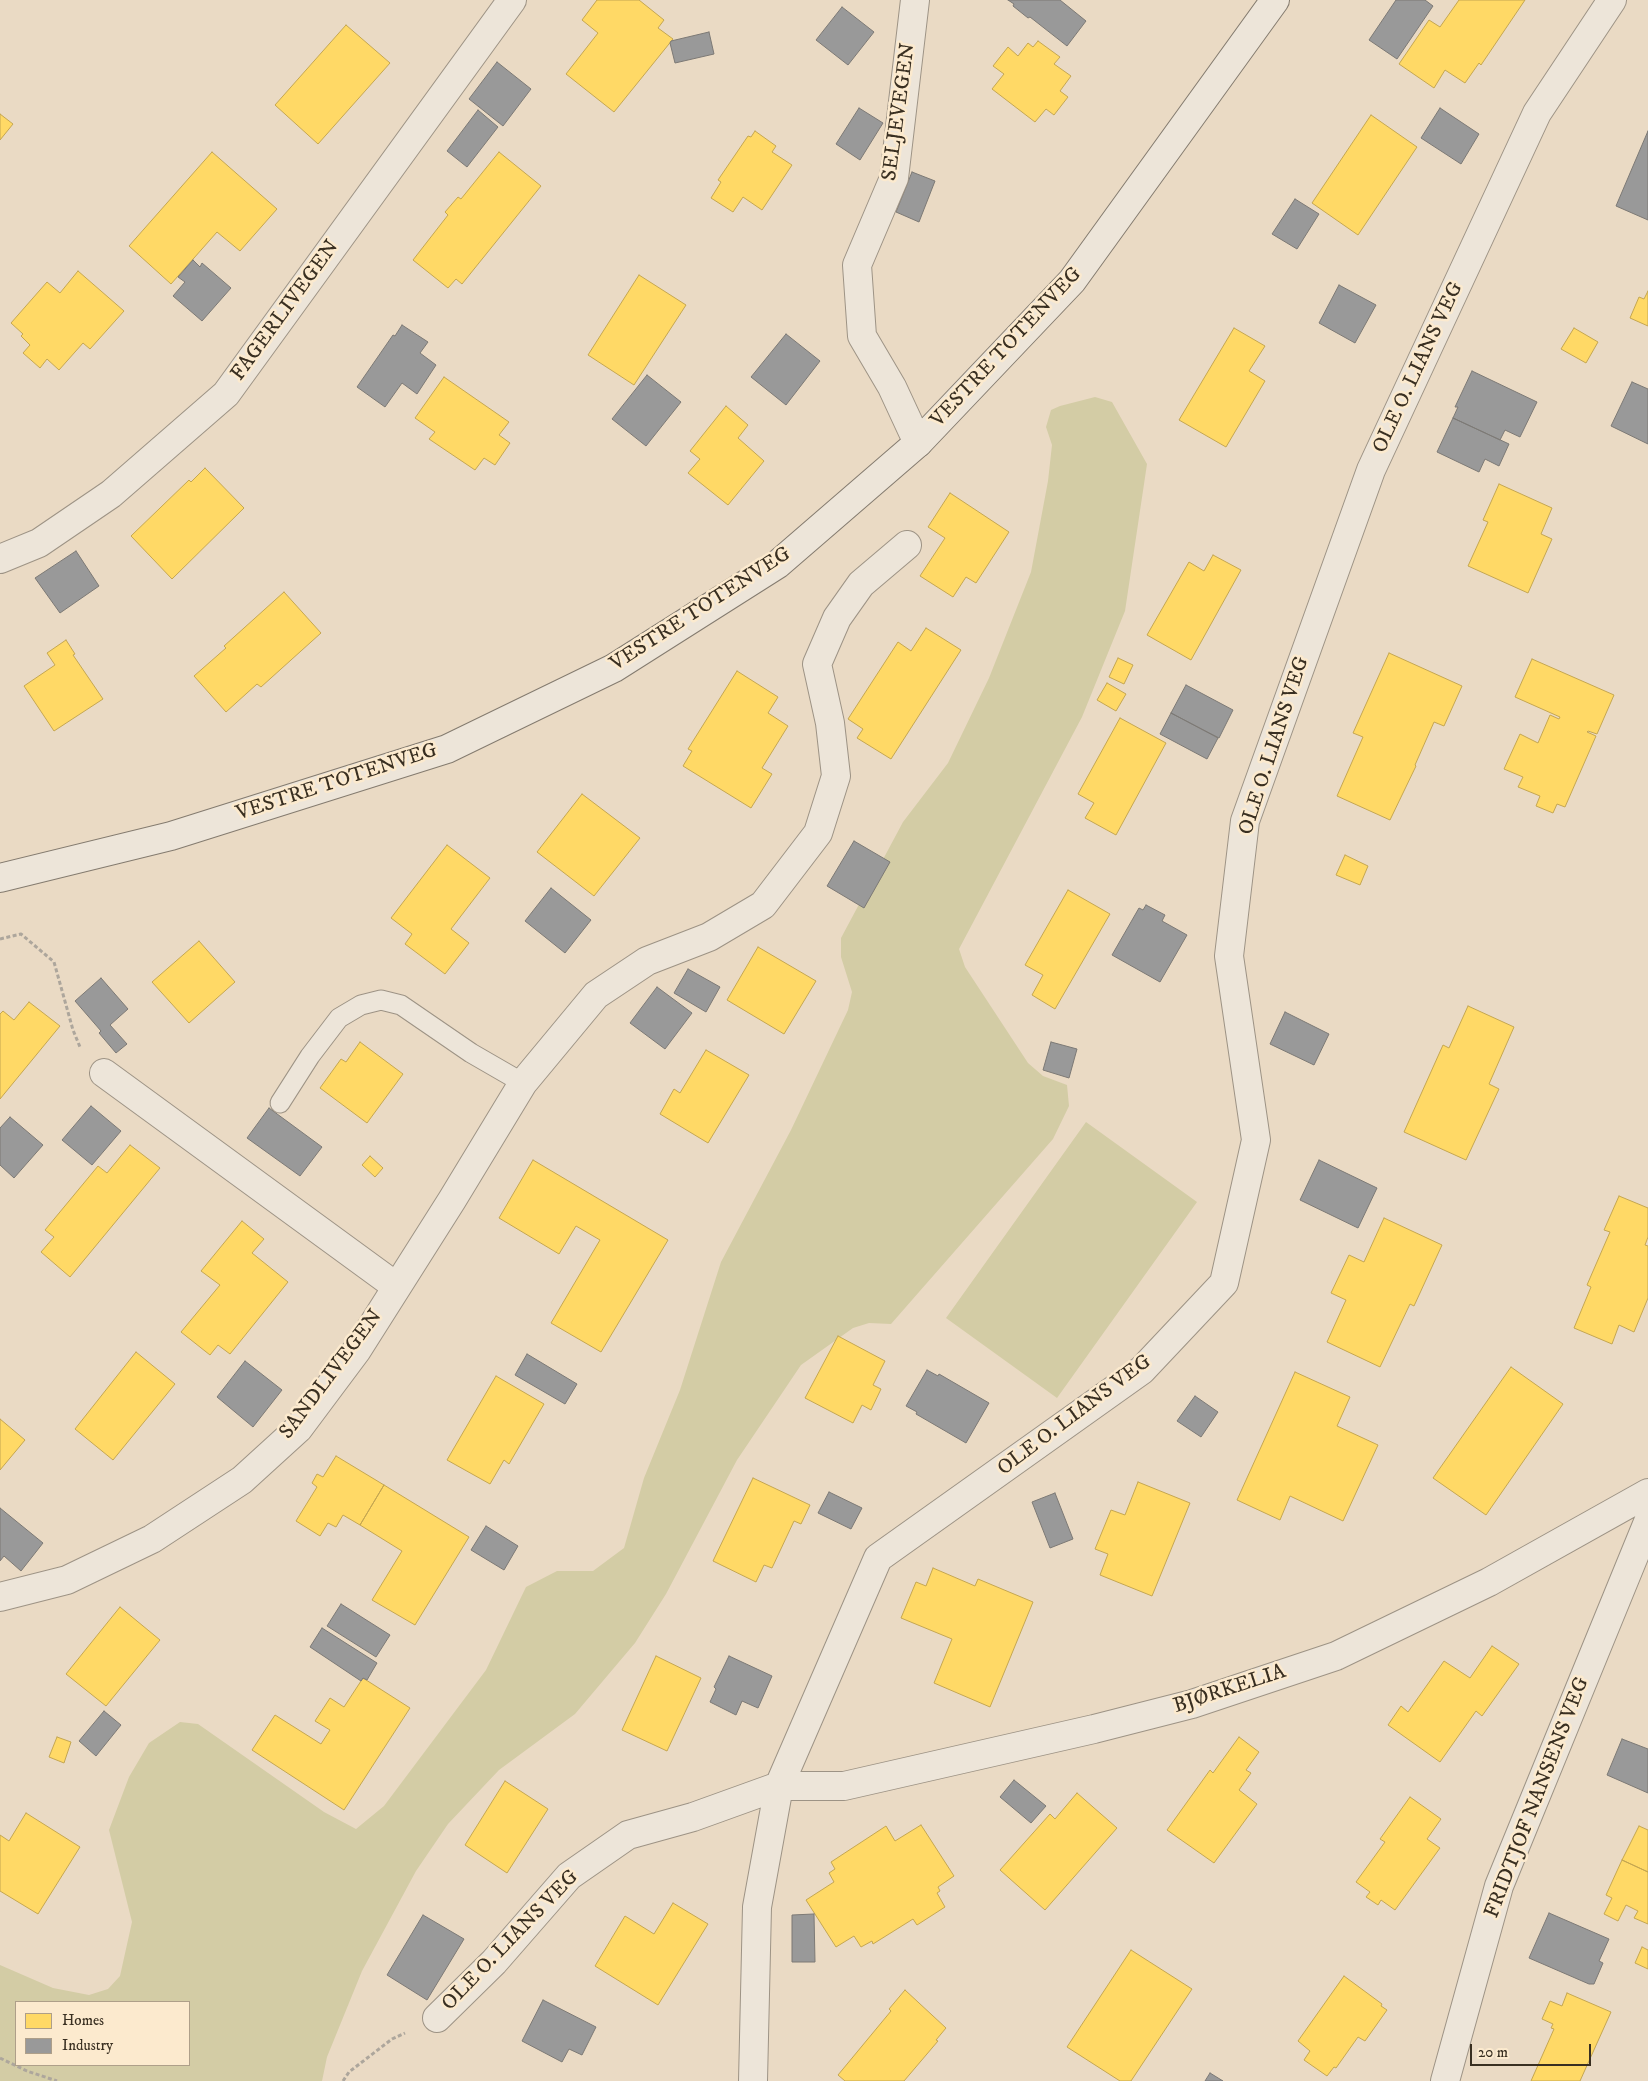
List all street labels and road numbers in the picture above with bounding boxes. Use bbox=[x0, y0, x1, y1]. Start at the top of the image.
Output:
street label: SELJEVEGEN bbox=[878, 41, 922, 183]
street label: FAGERLIVEGEN bbox=[227, 236, 345, 386]
street label: VESTRE TOTENVEG bbox=[926, 263, 1088, 433]
street label: OLE O. LIANS VEG bbox=[1368, 278, 1470, 458]
street label: VESTRE TOTENVEG bbox=[606, 542, 796, 678]
street label: OLE O. LIANS VEG bbox=[1234, 654, 1316, 838]
street label: VESTRE TOTENVEG bbox=[233, 739, 441, 827]
street label: SANDLIVEGEN bbox=[275, 1305, 389, 1445]
street label: OLE O. LIANS VEG bbox=[993, 1350, 1157, 1482]
street label: BJØRKELIA bbox=[1171, 1660, 1289, 1720]
street label: FRIDTJOF NANSENS VEG bbox=[1480, 1674, 1596, 1922]
street label: OLE O. LIANS VEG bbox=[437, 1865, 585, 2017]

